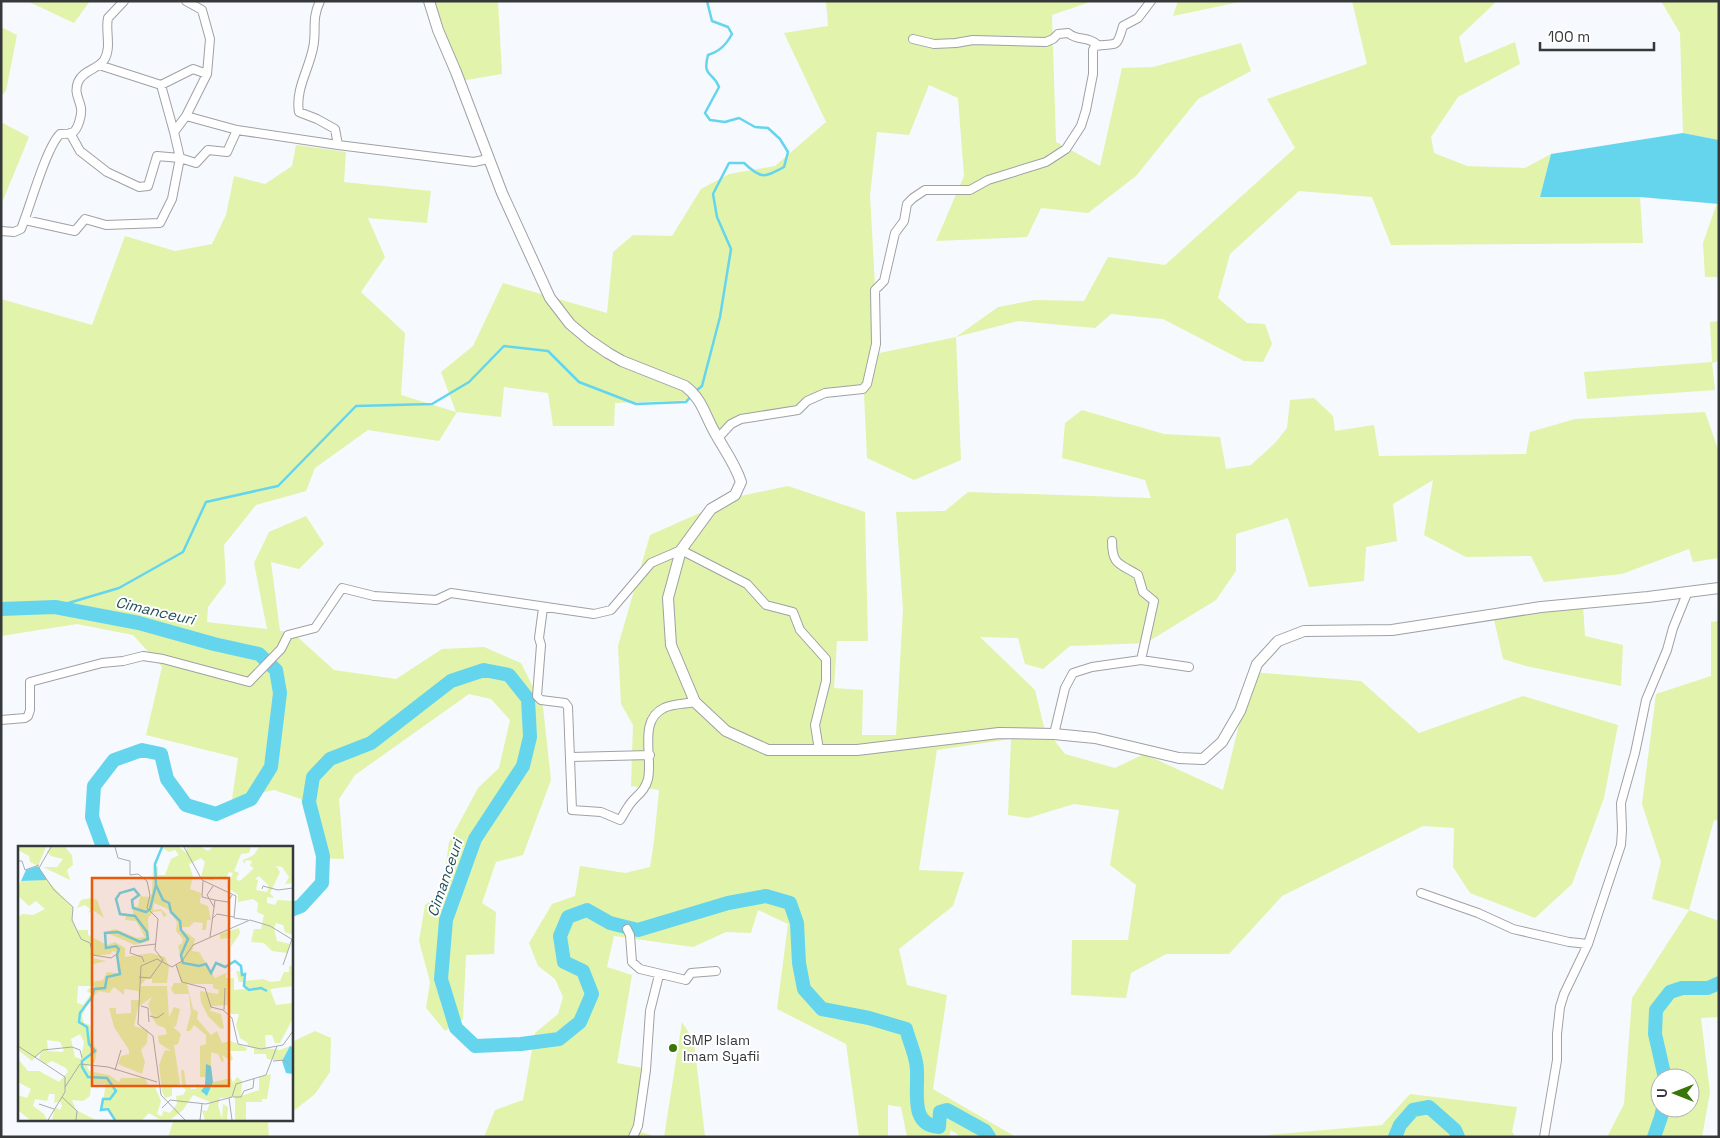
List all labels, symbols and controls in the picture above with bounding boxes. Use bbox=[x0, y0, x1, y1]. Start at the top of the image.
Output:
scale bar bbox=[1540, 20, 1654, 52]
text: 100 m bbox=[1548, 27, 1590, 46]
water label: Cimanceuri bbox=[114, 592, 199, 629]
water label: Cimanceuri bbox=[422, 835, 467, 919]
inset map bbox=[18, 846, 292, 1120]
place label: SMP Islam Imam Syafii bbox=[683, 1031, 760, 1065]
marker: SMP Islam Imam Syafii bbox=[667, 1042, 679, 1054]
north arrow bbox=[1650, 1068, 1700, 1118]
text: U bbox=[1653, 1088, 1671, 1098]

